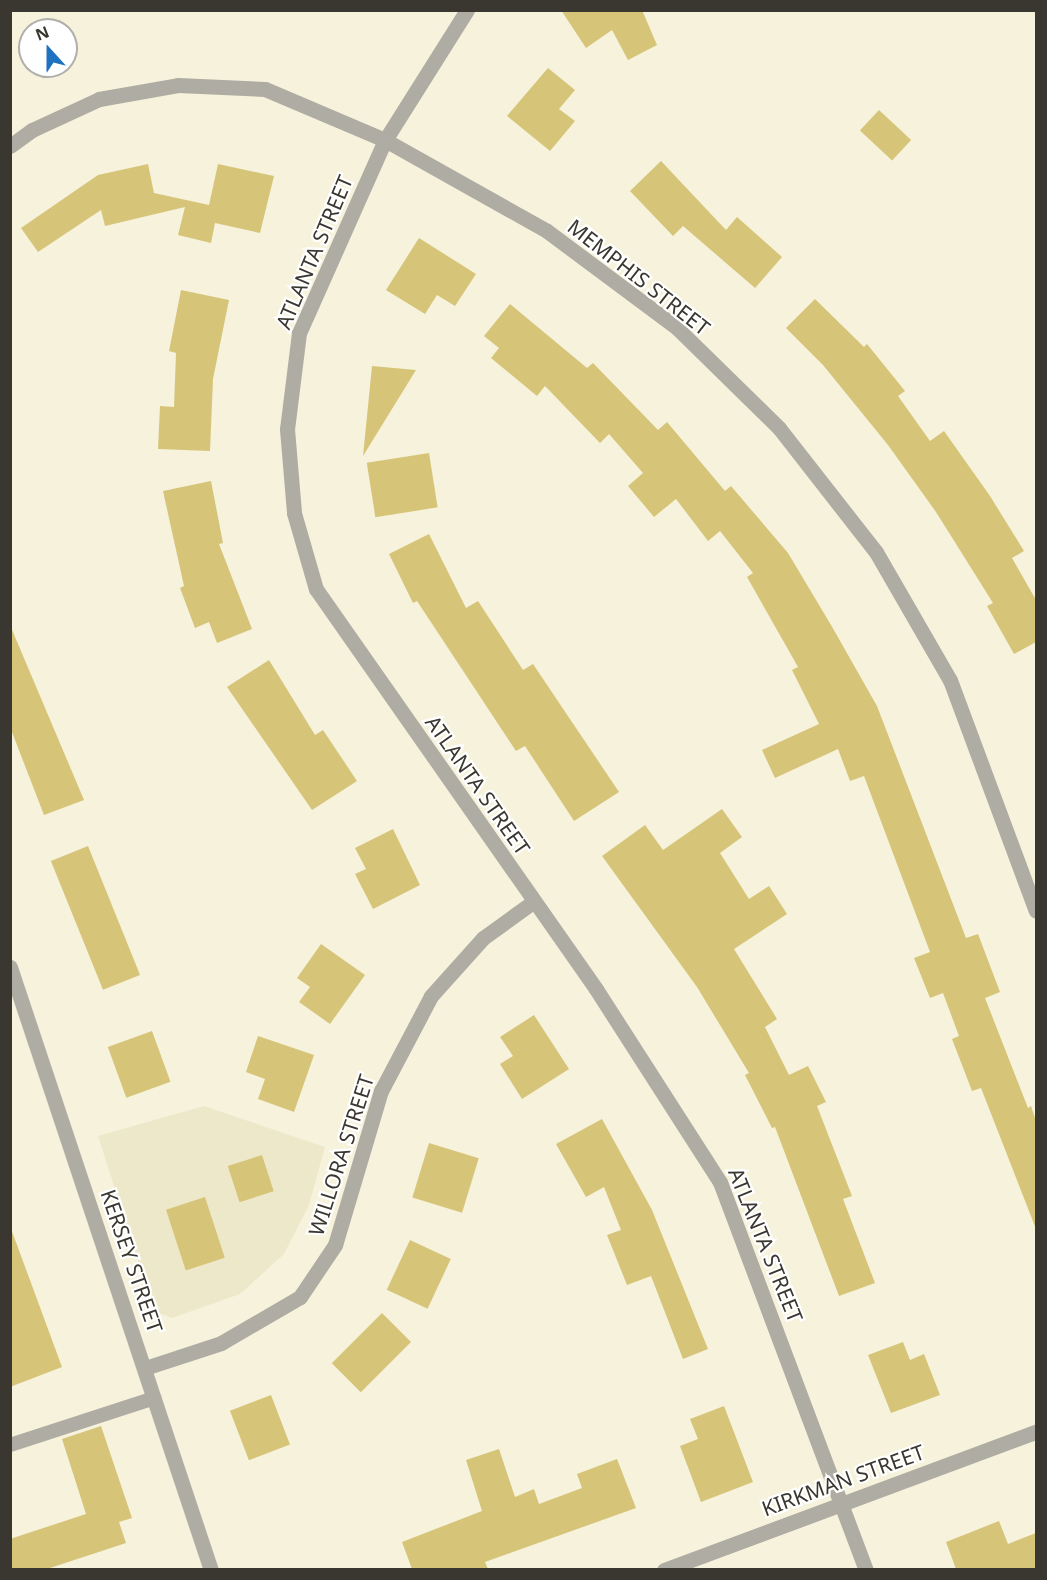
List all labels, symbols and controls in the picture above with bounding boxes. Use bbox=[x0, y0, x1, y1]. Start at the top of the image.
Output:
north arrow bbox=[18, 18, 78, 78]
text: N bbox=[32, 20, 52, 46]
street label: ATLANTA STREET bbox=[270, 171, 358, 333]
street label: MEMPHIS STREET bbox=[563, 214, 715, 340]
street label: ATLANTA STREET bbox=[421, 710, 535, 860]
street label: WILLORA STREET bbox=[303, 1071, 379, 1239]
street label: ATLANTA STREET bbox=[724, 1164, 808, 1326]
street label: KERSEY STREET bbox=[96, 1186, 168, 1336]
street label: KIRKMAN STREET bbox=[758, 1439, 928, 1521]

